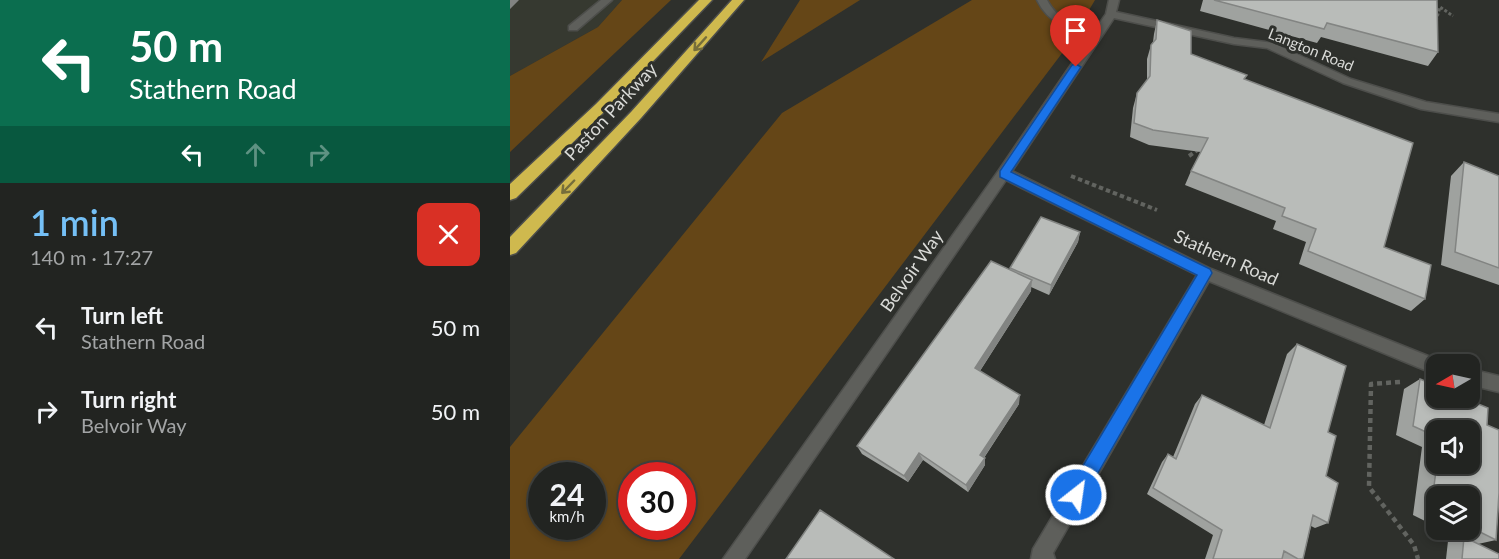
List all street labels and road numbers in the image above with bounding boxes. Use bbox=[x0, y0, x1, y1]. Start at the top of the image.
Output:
street label: Langton Road bbox=[1266, 24, 1357, 74]
street label: Paston Parkway bbox=[559, 57, 662, 165]
street label: Stathern Road bbox=[1171, 224, 1282, 290]
street label: Belvoir Way bbox=[875, 225, 948, 316]

